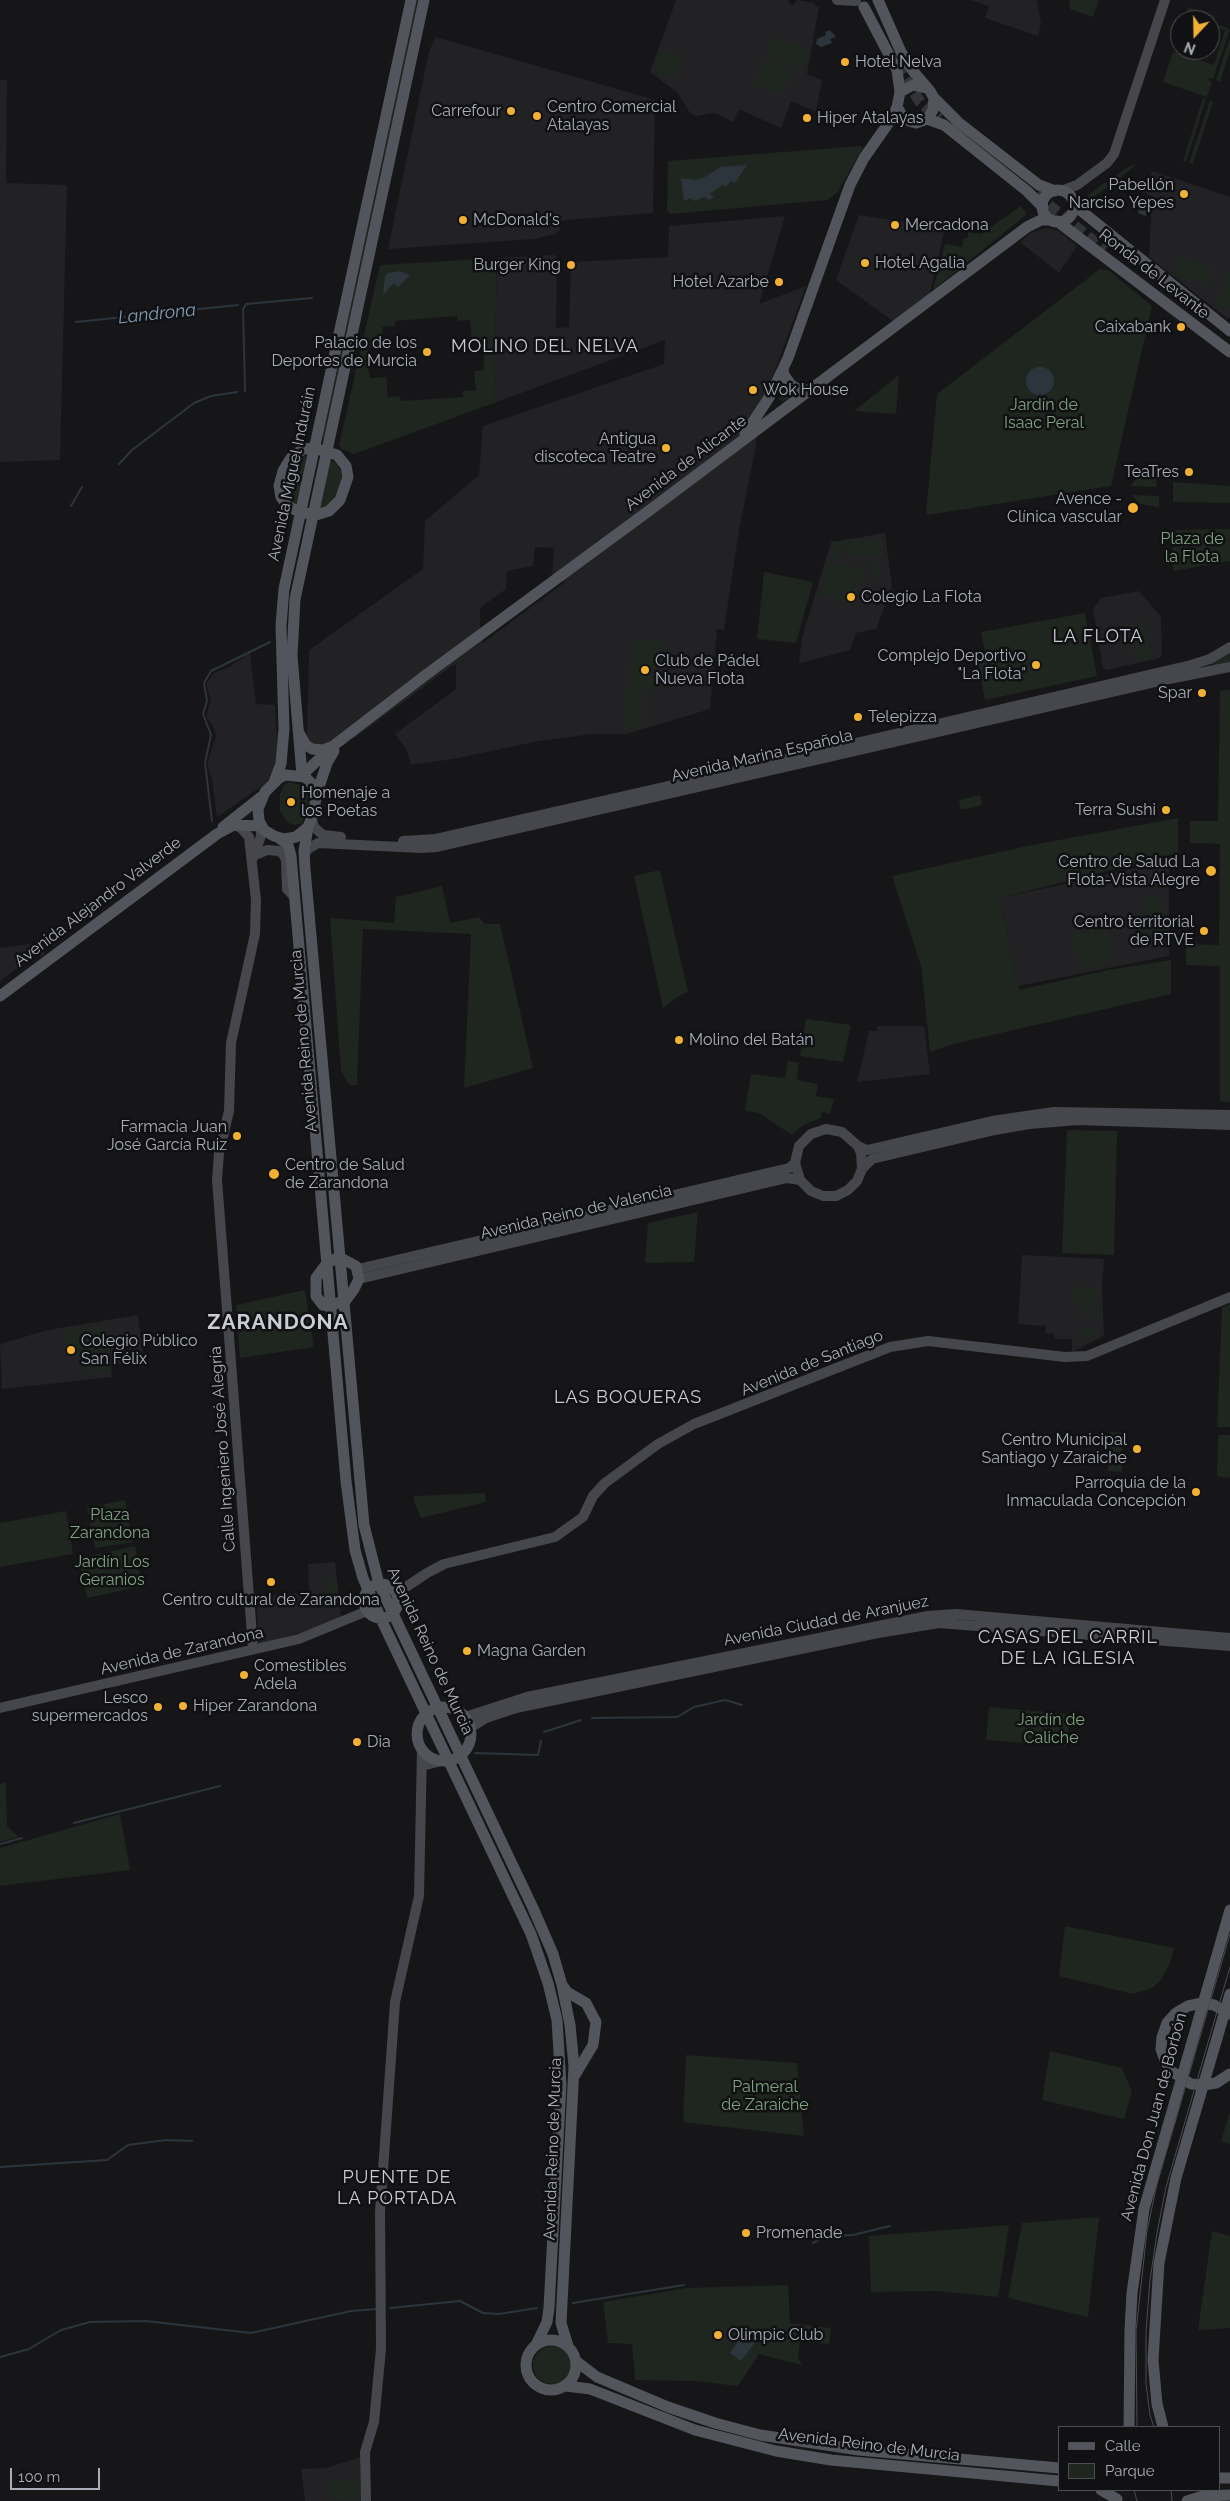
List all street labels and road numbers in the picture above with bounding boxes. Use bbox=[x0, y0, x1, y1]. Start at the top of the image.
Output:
street label: Ronda de Levante bbox=[1095, 225, 1213, 323]
street label: Avenida Miguel Induráin bbox=[264, 385, 320, 563]
street label: Avenida de Alicante bbox=[622, 411, 750, 515]
street label: Avenida Marina Española bbox=[670, 726, 854, 786]
street label: Avenida Alejandro Valverde bbox=[11, 833, 185, 971]
street label: Avenida Reino de Murcia bbox=[286, 949, 322, 1133]
street label: Avenida Reino de Valencia bbox=[478, 1181, 674, 1243]
street label: Avenida de Santiago bbox=[738, 1326, 886, 1400]
street label: Calle Ingeniero José Alegría bbox=[206, 1346, 240, 1552]
street label: Avenida Reino de Murcia bbox=[383, 1564, 477, 1738]
street label: Avenida Ciudad de Aranjuez bbox=[722, 1592, 930, 1650]
street label: Avenida de Zarandona bbox=[99, 1623, 265, 1679]
street label: Avenida Don Juan de Borbón bbox=[1117, 2011, 1191, 2223]
street label: Avenida Reino de Murcia bbox=[540, 2057, 566, 2241]
street label: Avenida Reino de Murcia bbox=[777, 2424, 961, 2466]

